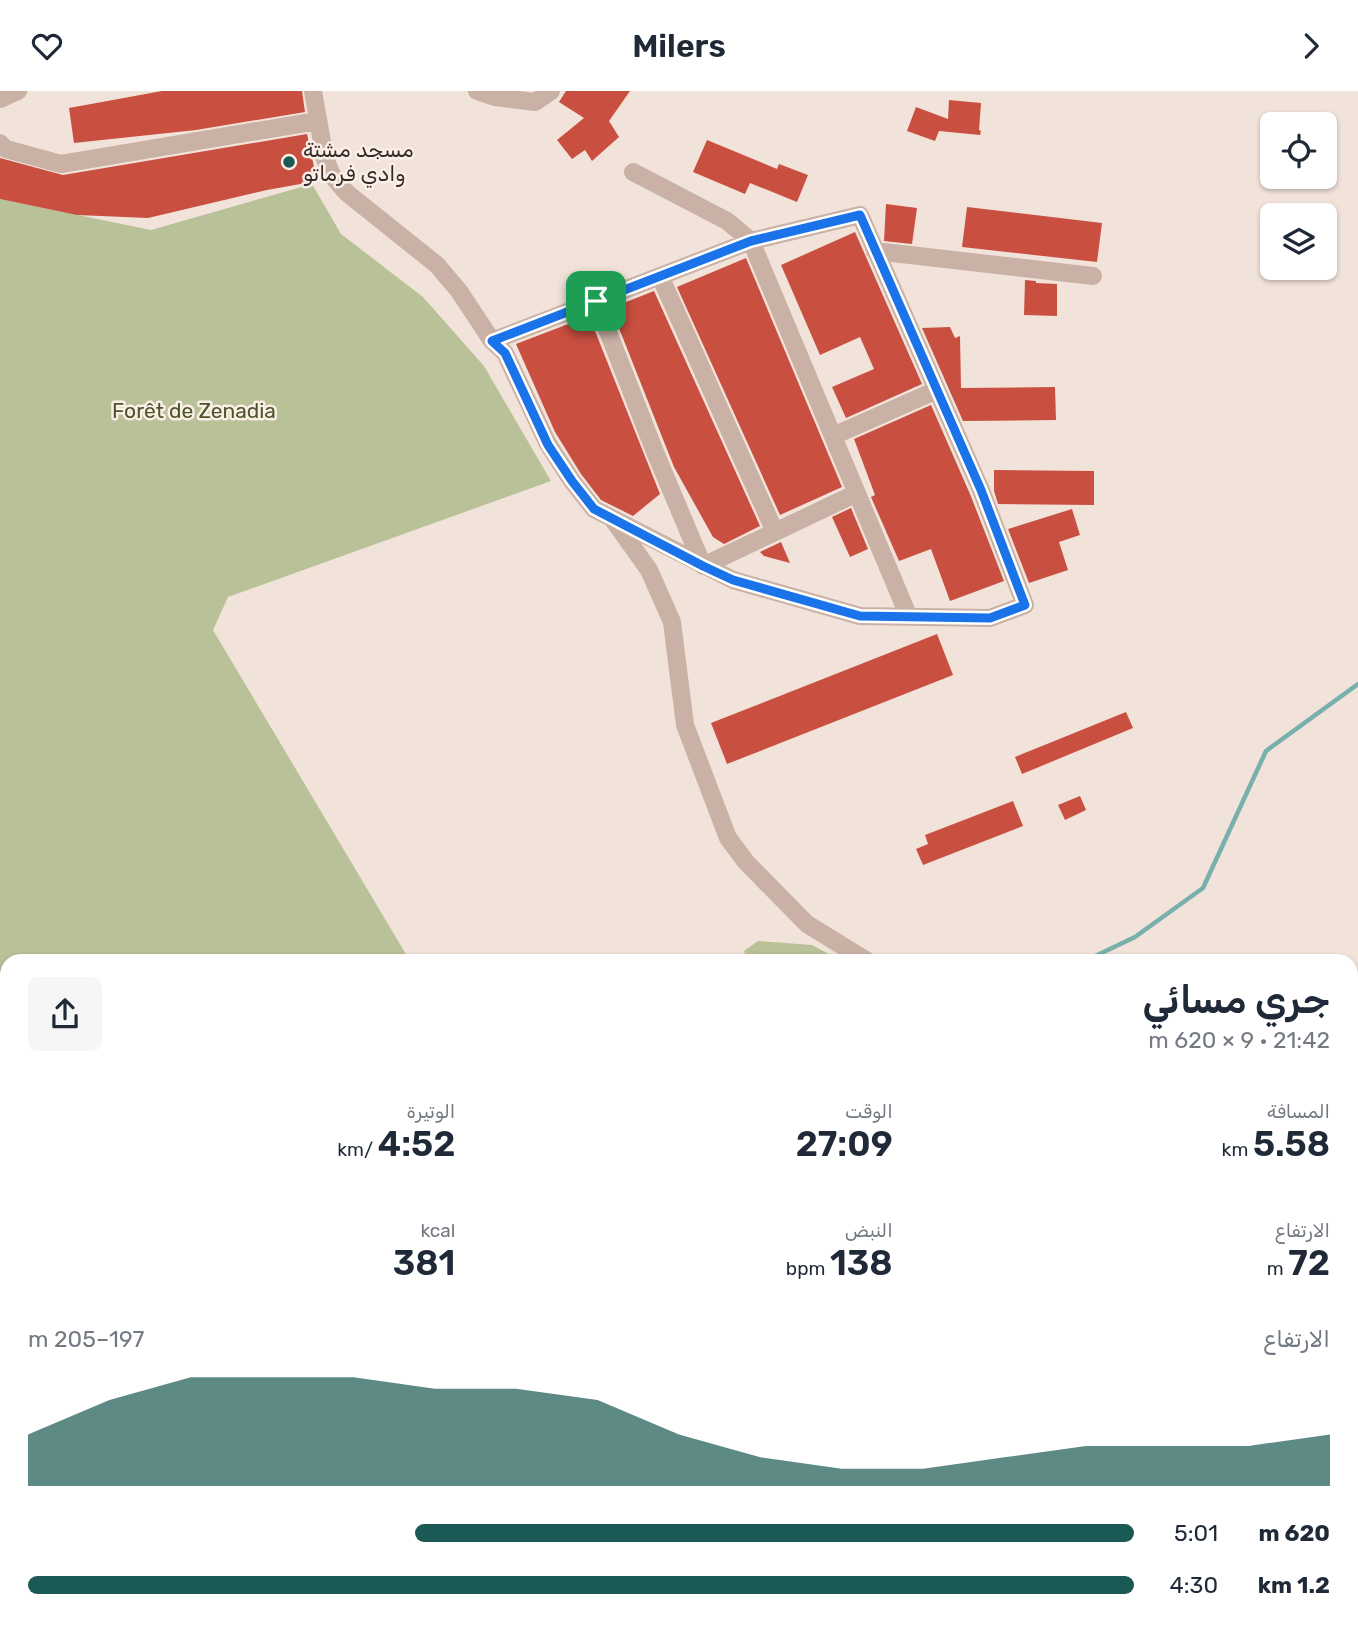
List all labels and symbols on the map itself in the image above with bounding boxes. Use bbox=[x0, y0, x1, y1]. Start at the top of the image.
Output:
place label: مسجد مشتة وادي فرماتو bbox=[303, 137, 414, 188]
marker: مسجد مشتة وادي فرماتو bbox=[281, 154, 297, 170]
pin bbox=[566, 271, 626, 331]
park label: Forêt de Zenadia bbox=[112, 398, 276, 423]

